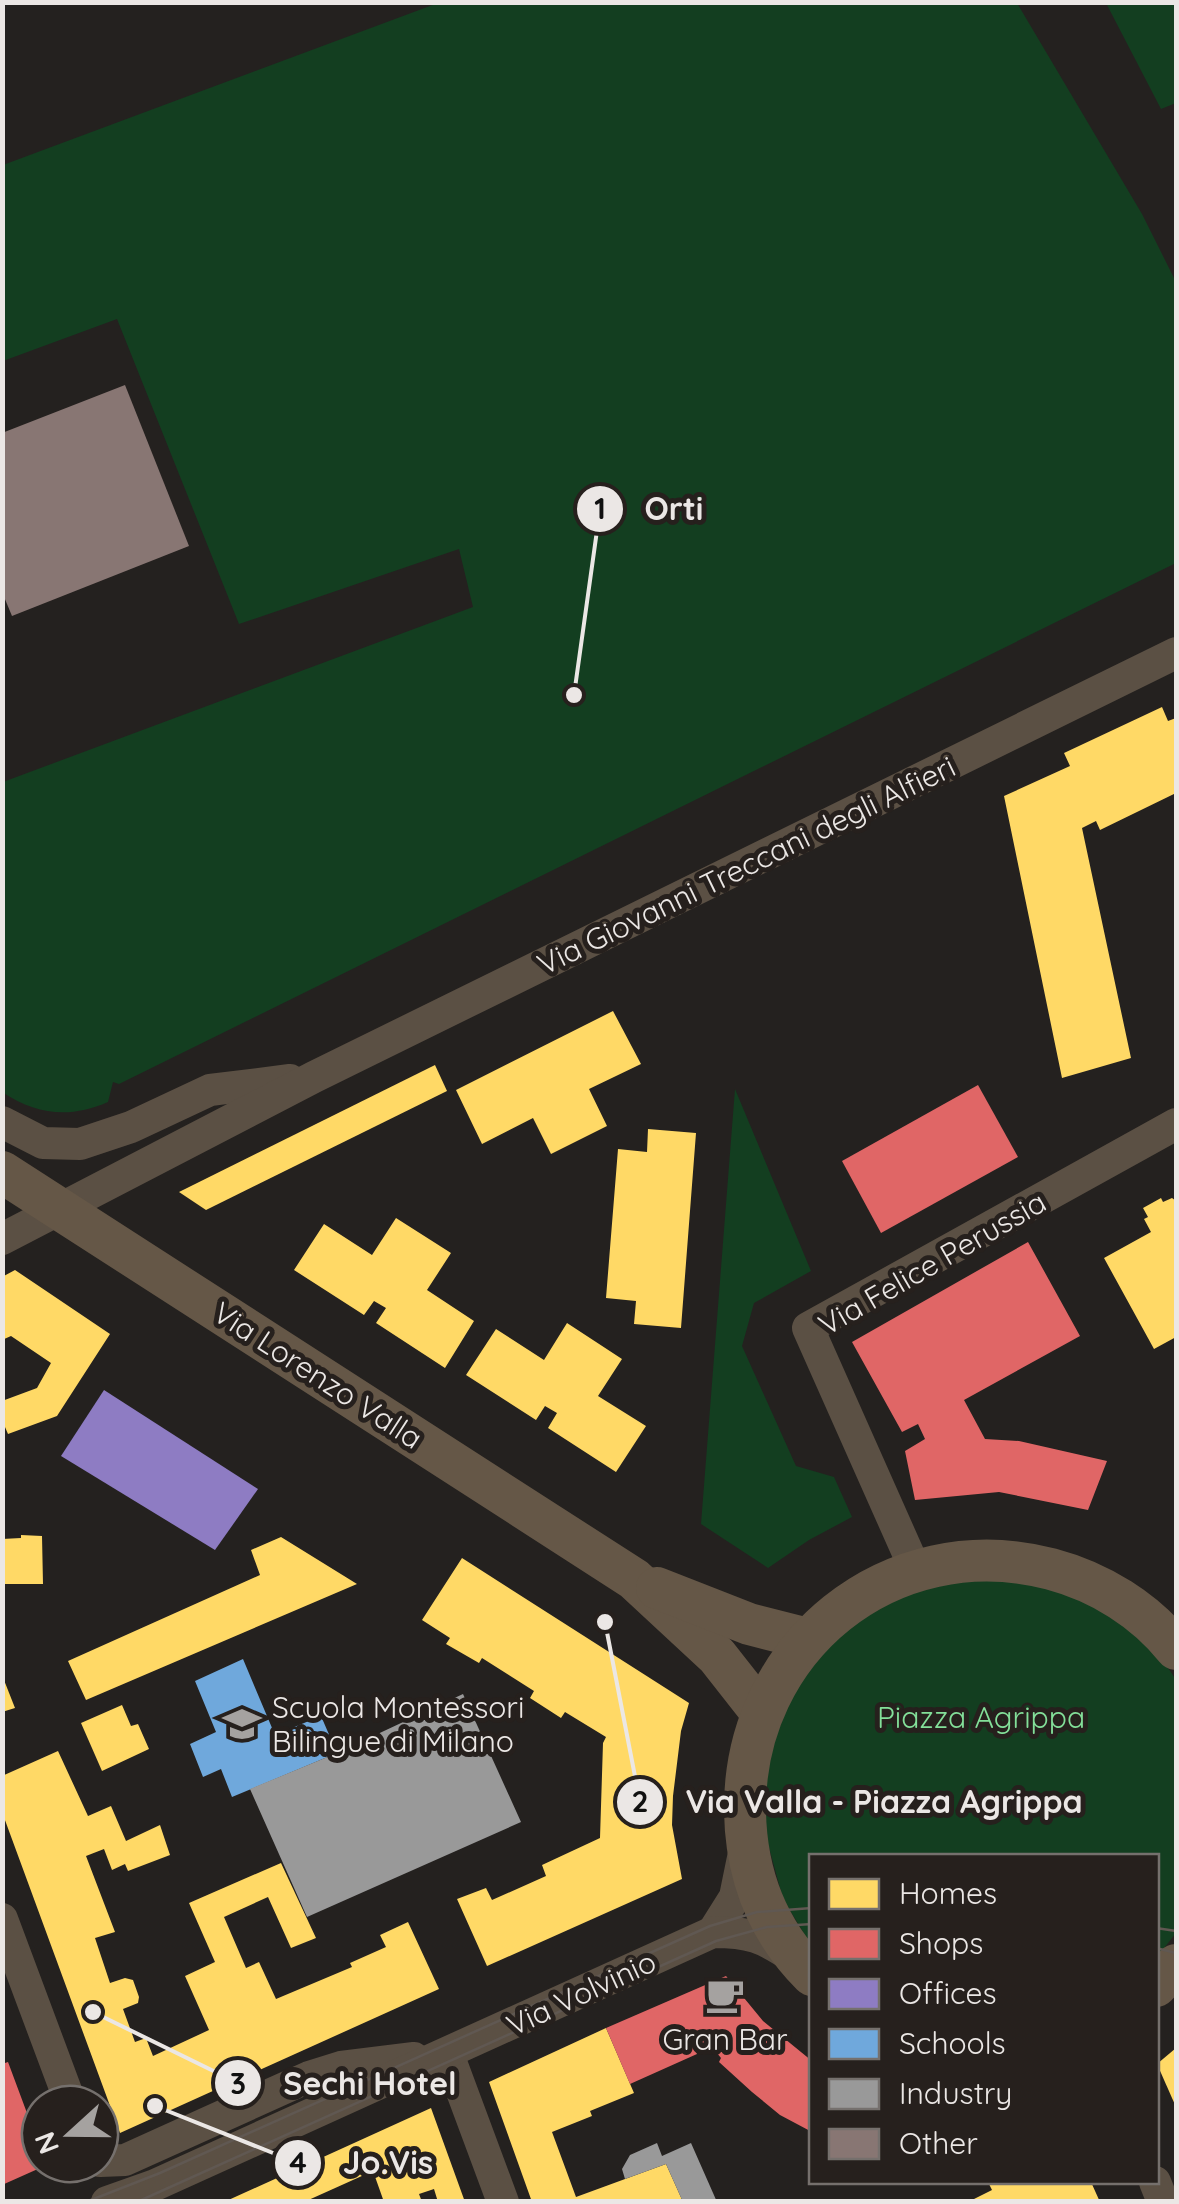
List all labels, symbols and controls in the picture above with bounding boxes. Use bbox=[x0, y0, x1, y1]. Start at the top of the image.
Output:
callout: Orti bbox=[575, 478, 724, 540]
text: Orti bbox=[645, 488, 703, 528]
text: 1 bbox=[594, 489, 606, 527]
street label: Via Giovanni Treccani degli Alfieri bbox=[531, 747, 961, 983]
street label: Via Felice Perussia bbox=[812, 1183, 1052, 1343]
street label: Via Lorenzo Valla bbox=[206, 1293, 430, 1457]
place label: Scuola Montessori Bilingue di Milano bbox=[272, 1688, 524, 1760]
park label: Piazza Agrippa bbox=[877, 1698, 1085, 1736]
school or university icon: Scuola Montessori Bilingue di Milano bbox=[221, 1703, 263, 1745]
callout: Via Valla - Piazza Agrippa bbox=[615, 1771, 1103, 1833]
text: Via Valla - Piazza Agrippa bbox=[685, 1781, 1083, 1821]
text: 2 bbox=[631, 1782, 649, 1820]
legend bbox=[809, 1854, 1159, 2184]
text: Homes bbox=[899, 1874, 997, 1912]
text: Shops bbox=[899, 1924, 983, 1962]
street label: Via Volvinio bbox=[500, 1942, 662, 2044]
cafe icon: Gran Bar bbox=[704, 1974, 746, 2016]
text: Offices bbox=[899, 1974, 997, 2012]
place label: Gran Bar bbox=[662, 2020, 788, 2058]
text: Schools bbox=[899, 2024, 1006, 2062]
callout: Sechi Hotel bbox=[213, 2052, 476, 2114]
text: Sechi Hotel bbox=[283, 2063, 457, 2103]
text: 3 bbox=[230, 2064, 246, 2102]
text: Industry bbox=[899, 2074, 1012, 2112]
north arrow bbox=[20, 2084, 120, 2184]
text: Other bbox=[899, 2124, 978, 2162]
text: N bbox=[26, 2127, 66, 2159]
callout: Jo.Vis bbox=[273, 2132, 453, 2194]
text: Jo.Vis bbox=[343, 2142, 433, 2182]
text: 4 bbox=[289, 2143, 307, 2181]

